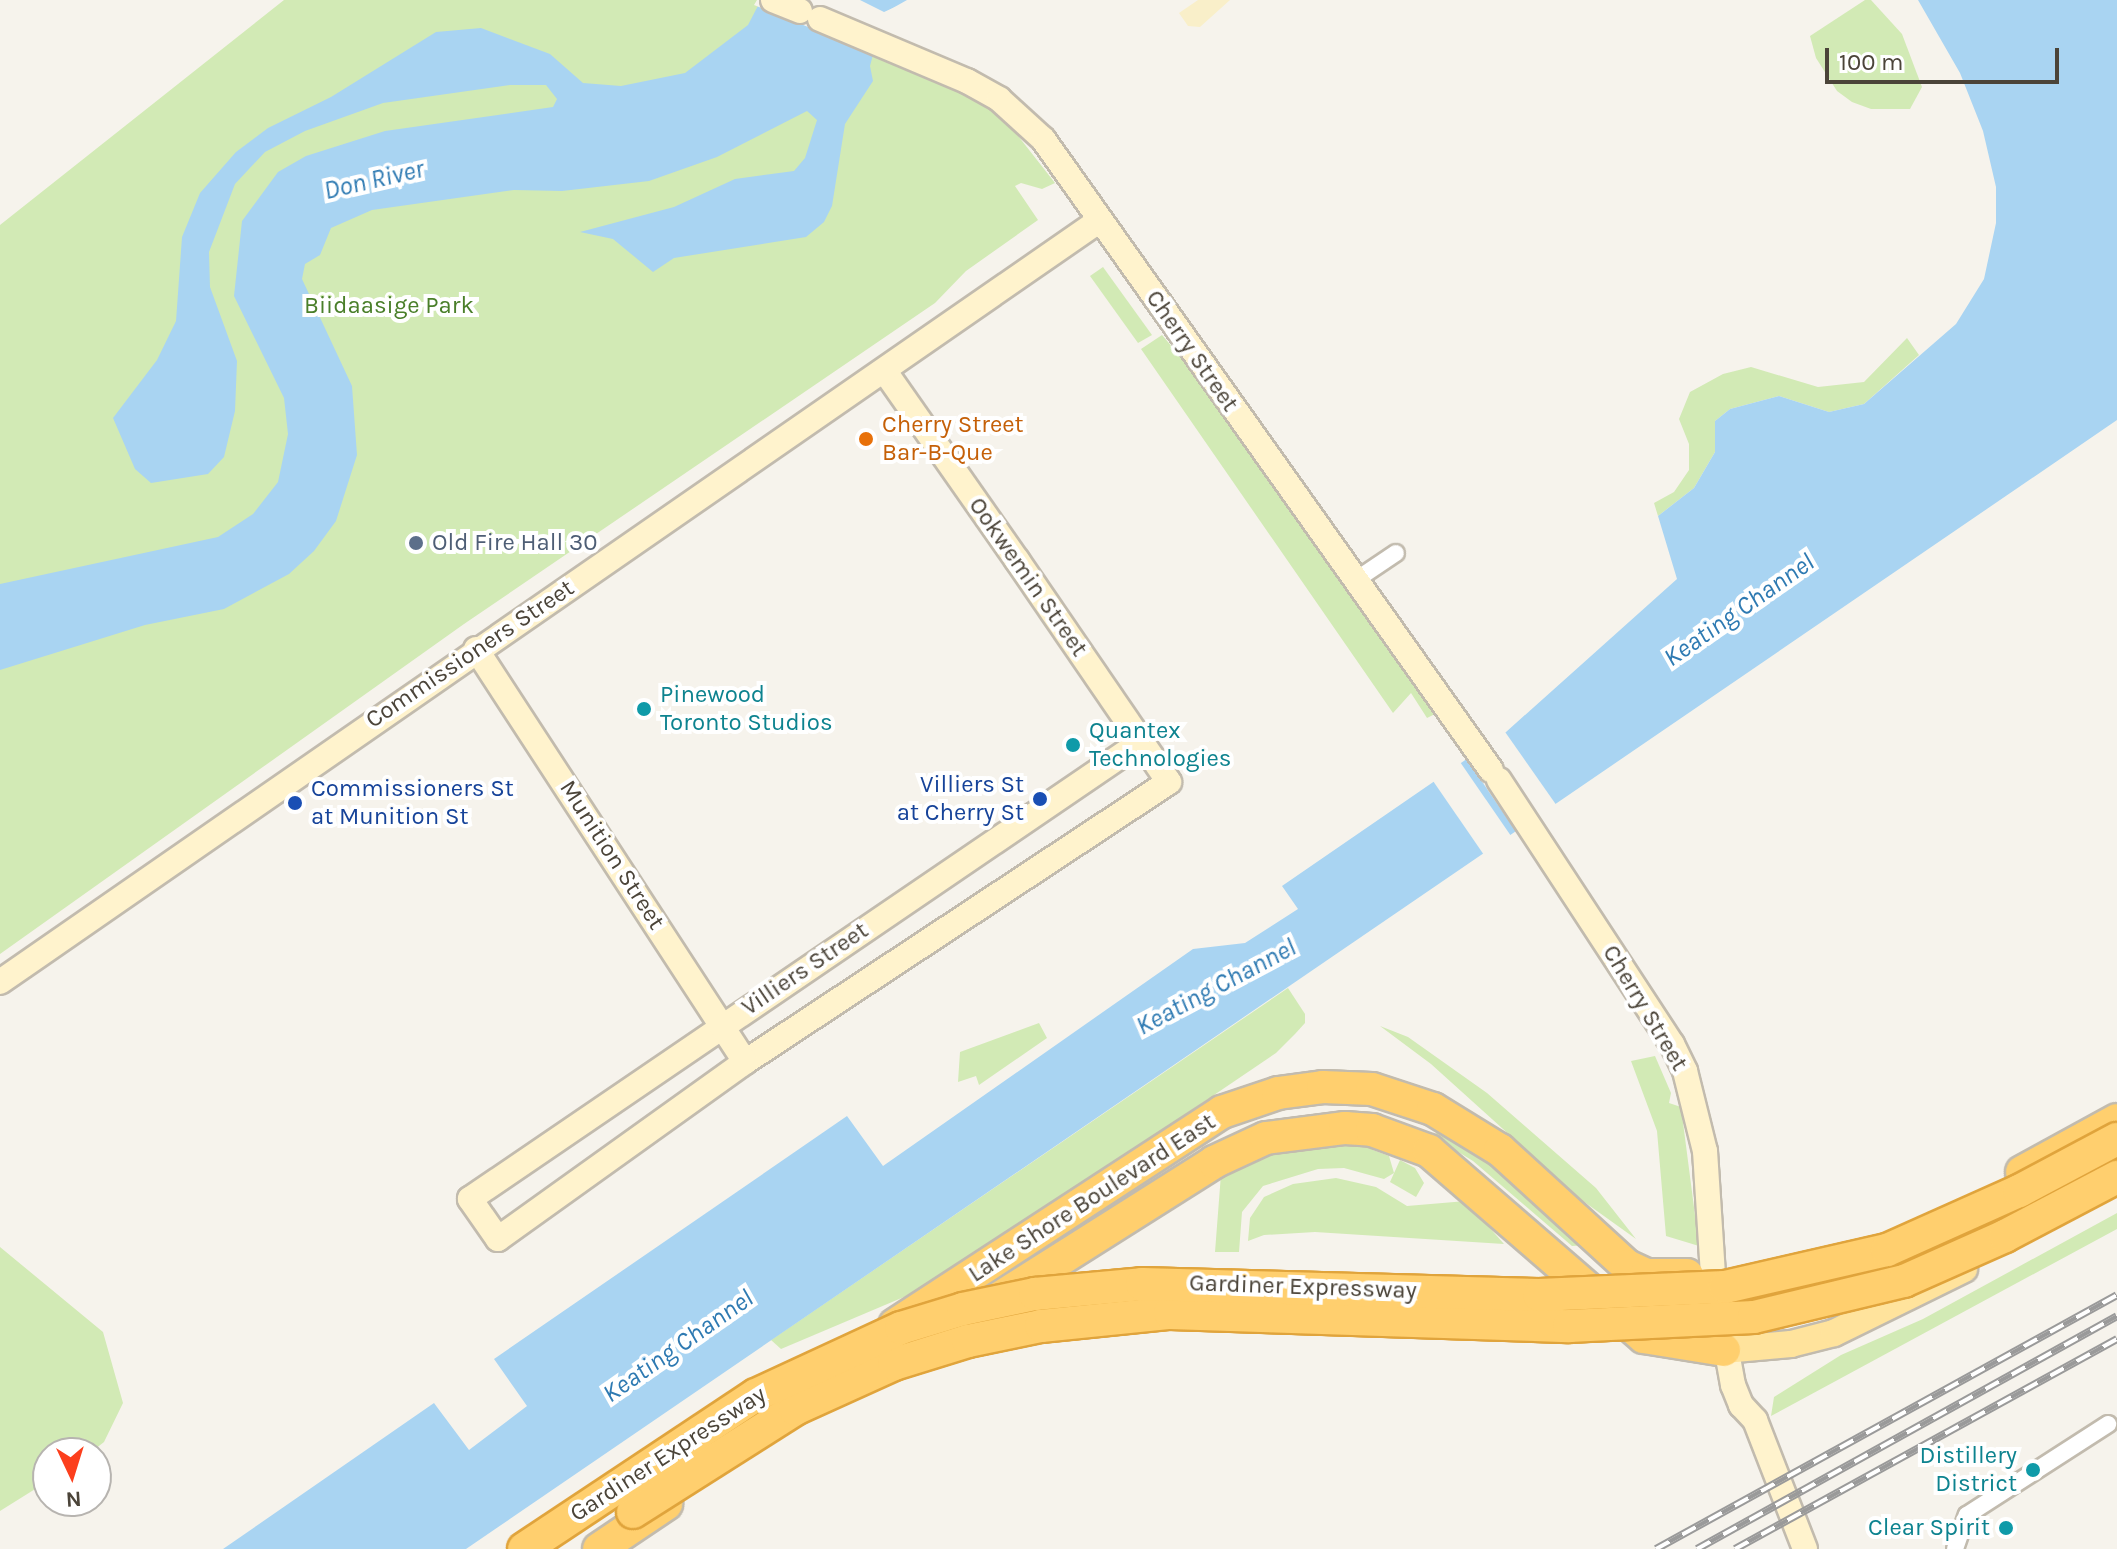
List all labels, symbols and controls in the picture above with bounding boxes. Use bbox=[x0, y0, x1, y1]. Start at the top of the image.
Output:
scale bar bbox=[1829, 32, 2063, 82]
text: 100 m bbox=[1839, 48, 1904, 76]
water label: Don River bbox=[321, 153, 427, 207]
street label: Cherry Street bbox=[1140, 285, 1244, 417]
park label: Biidaasige Park bbox=[304, 292, 474, 320]
place label: Cherry Street Bar-B-Que bbox=[882, 411, 1024, 467]
marker: Cherry Street Bar-B-Que bbox=[857, 430, 875, 448]
street label: Ookwemin Street bbox=[962, 492, 1094, 662]
place label: Old Fire Hall 30 bbox=[432, 529, 597, 557]
marker: Old Fire Hall 30 bbox=[407, 534, 425, 552]
water label: Keating Channel bbox=[1658, 547, 1820, 673]
street label: Commissioners Street bbox=[360, 574, 580, 734]
place label: Pinewood Toronto Studios bbox=[660, 681, 833, 737]
marker: Pinewood Toronto Studios bbox=[635, 700, 653, 718]
place label: Quantex Technologies bbox=[1089, 717, 1231, 773]
marker: Quantex Technologies bbox=[1064, 736, 1082, 754]
place label: Villiers St at Cherry St bbox=[897, 771, 1024, 827]
place label: Commissioners St at Munition St bbox=[311, 775, 514, 831]
street label: Munition Street bbox=[553, 775, 671, 935]
marker: Villiers St at Cherry St bbox=[1031, 790, 1049, 808]
marker: Commissioners St at Munition St bbox=[286, 794, 304, 812]
street label: Villiers Street bbox=[736, 916, 874, 1022]
water label: Keating Channel bbox=[1131, 932, 1301, 1042]
street label: Cherry Street bbox=[1596, 940, 1694, 1076]
street label: Lake Shore Boulevard East bbox=[963, 1107, 1221, 1289]
street label: Gardiner Expressway bbox=[1189, 1269, 1417, 1305]
water label: Keating Channel bbox=[597, 1283, 759, 1409]
street label: Gardiner Expressway bbox=[565, 1380, 771, 1528]
north arrow bbox=[32, 1437, 112, 1517]
place label: Distillery District bbox=[1920, 1442, 2017, 1498]
marker: Distillery District bbox=[2024, 1461, 2042, 1479]
text: N bbox=[65, 1485, 82, 1512]
place label: Clear Spirit bbox=[1868, 1514, 1990, 1542]
marker: Clear Spirit bbox=[1997, 1519, 2015, 1537]

